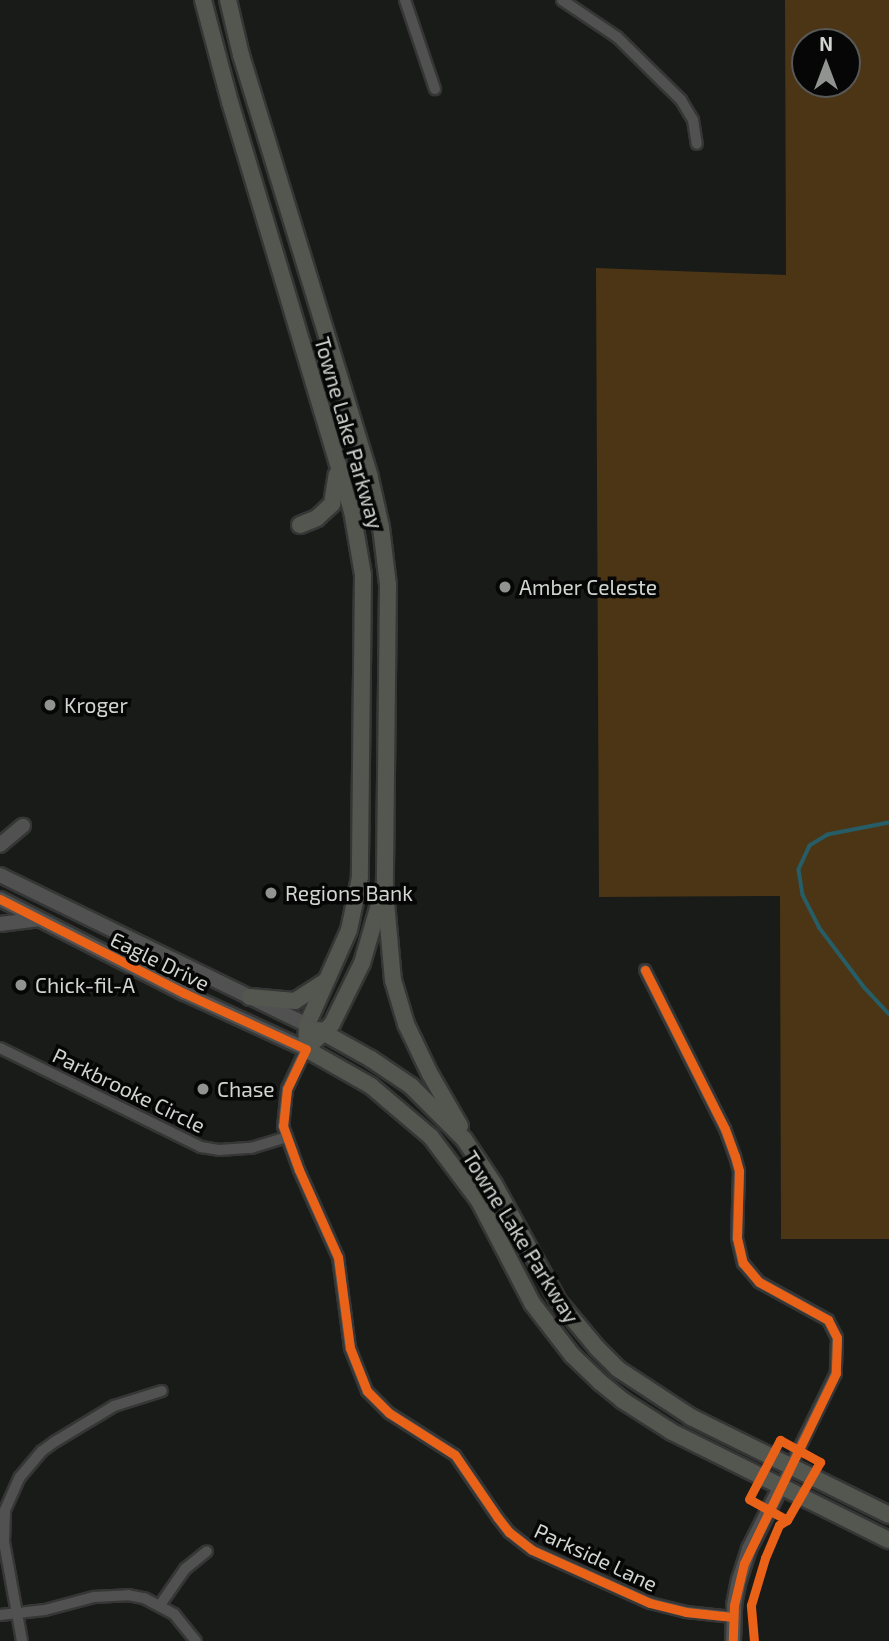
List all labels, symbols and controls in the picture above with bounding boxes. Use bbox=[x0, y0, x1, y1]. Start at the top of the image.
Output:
north arrow bbox=[791, 28, 861, 98]
text: N bbox=[819, 32, 833, 55]
street label: Towne Lake Parkway bbox=[310, 334, 388, 532]
place label: Amber Celeste bbox=[519, 574, 658, 600]
marker: Amber Celeste bbox=[497, 579, 513, 595]
place label: Kroger bbox=[64, 692, 128, 718]
marker: Kroger bbox=[42, 697, 58, 713]
place label: Regions Bank bbox=[285, 880, 413, 906]
marker: Regions Bank bbox=[263, 885, 279, 901]
street label: Eagle Drive bbox=[106, 926, 214, 996]
place label: Chick-fil-A bbox=[35, 972, 135, 998]
marker: Chick-fil-A bbox=[13, 977, 29, 993]
street label: Parkbrooke Circle bbox=[49, 1042, 209, 1138]
place label: Chase bbox=[217, 1076, 275, 1102]
marker: Chase bbox=[195, 1081, 211, 1097]
street label: Towne Lake Parkway bbox=[458, 1146, 584, 1328]
street label: Parkside Lane bbox=[531, 1518, 661, 1596]

